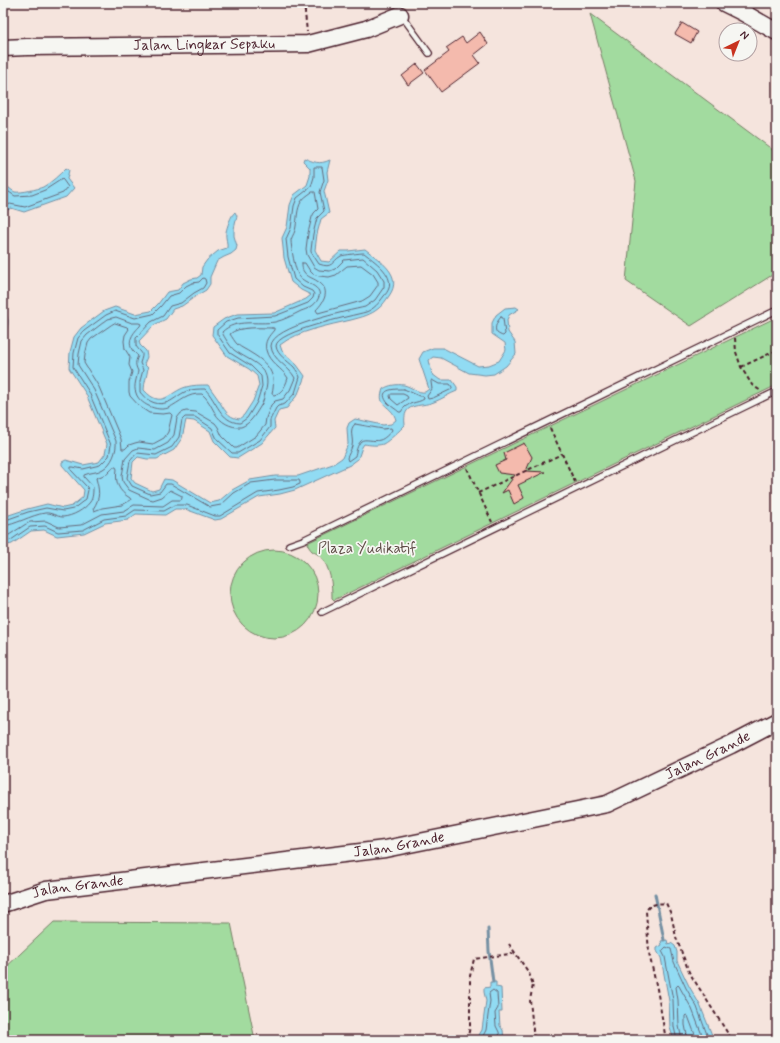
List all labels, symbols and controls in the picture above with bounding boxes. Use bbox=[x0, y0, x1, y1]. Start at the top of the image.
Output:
north arrow bbox=[718, 22, 758, 62]
text: N bbox=[737, 28, 752, 43]
street label: Jalan Lingkar Sepaku bbox=[133, 34, 275, 56]
park label: Plaza Yudikatif bbox=[318, 539, 416, 559]
street label: Jalan Grande bbox=[662, 726, 754, 785]
street label: Jalan Grande bbox=[352, 827, 447, 863]
street label: Jalan Grande bbox=[29, 871, 125, 904]

